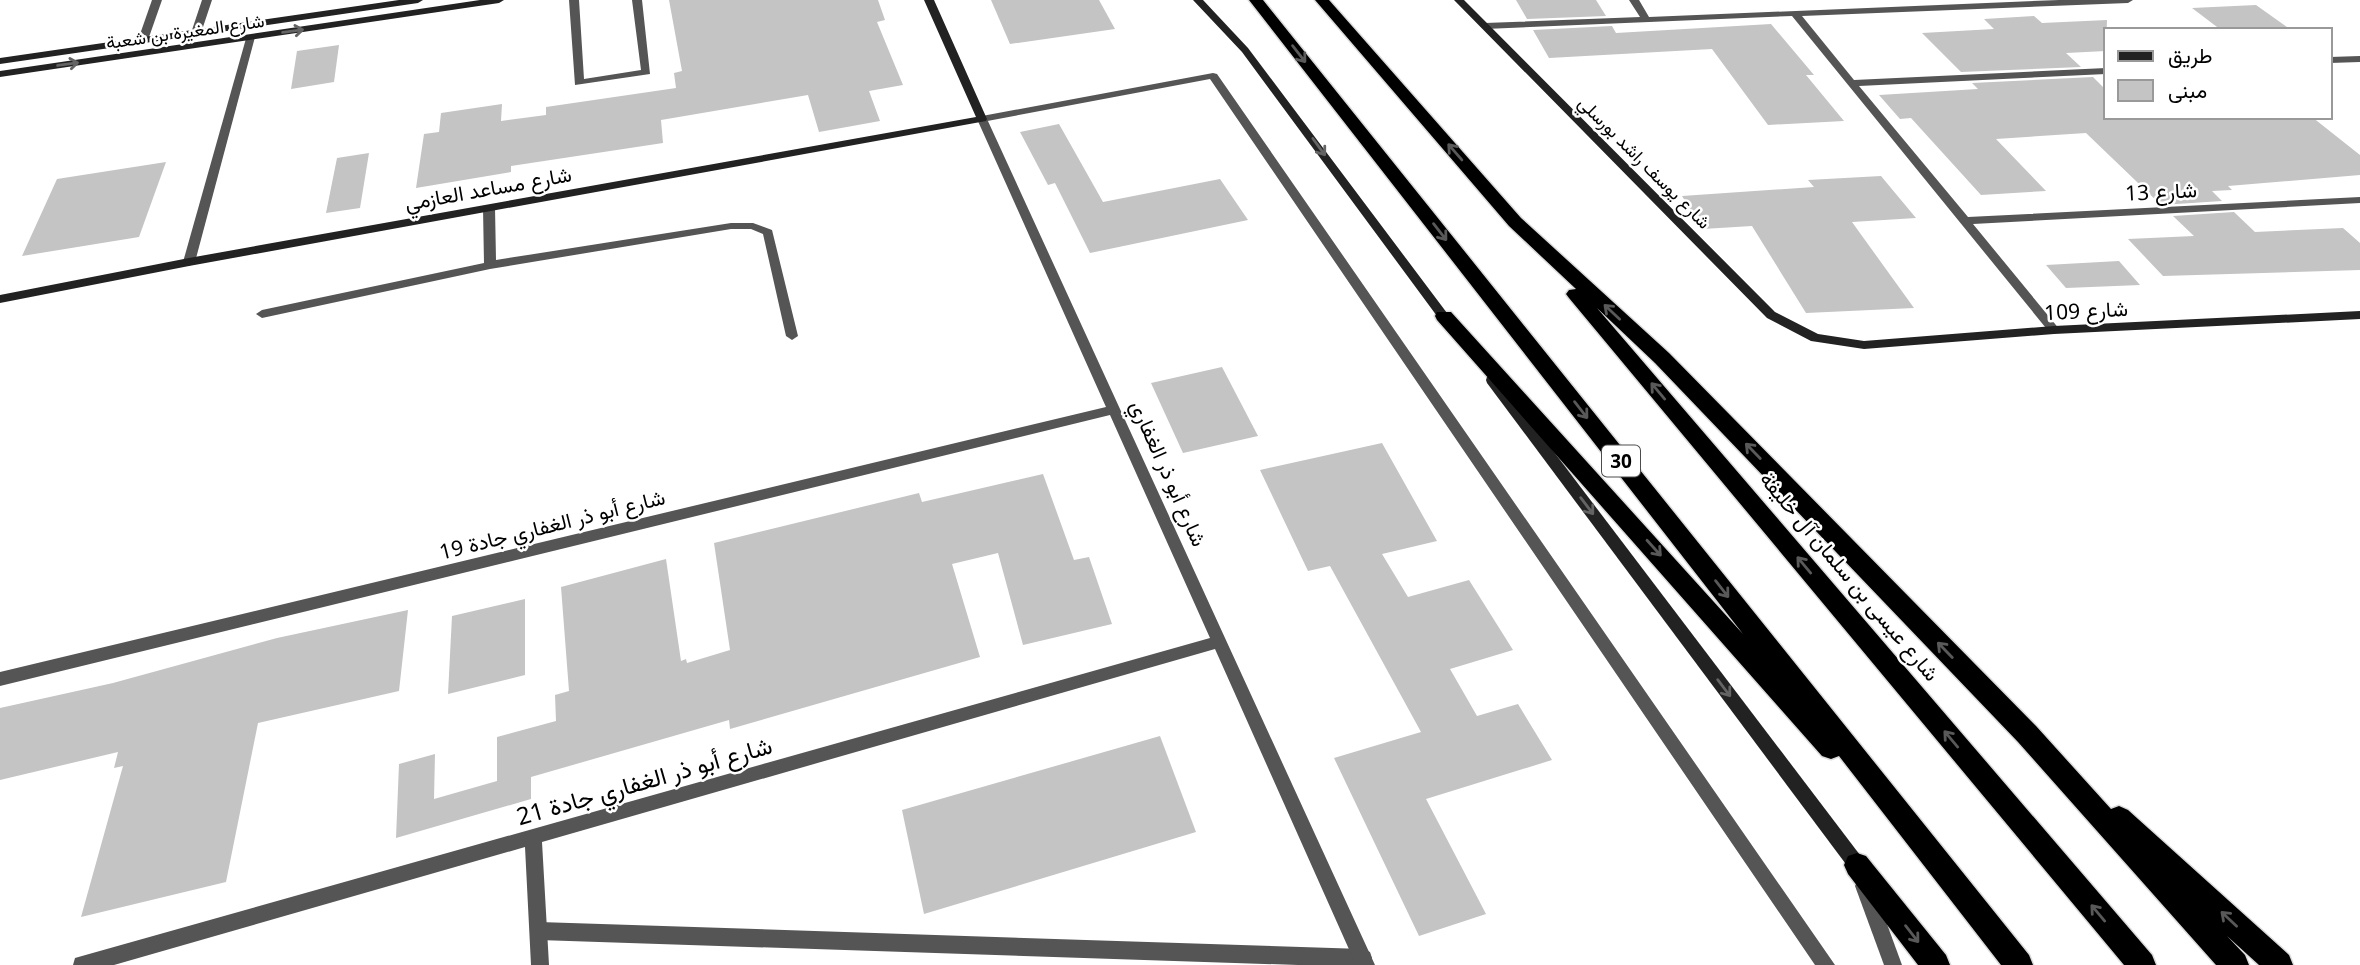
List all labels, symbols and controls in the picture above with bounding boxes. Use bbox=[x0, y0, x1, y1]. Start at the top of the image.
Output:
street label: شارع المغيرة بن شعبة bbox=[104, 8, 266, 55]
one-way arrow bbox=[281, 24, 303, 37]
legend bbox=[2104, 28, 2332, 119]
text: طريق bbox=[2168, 41, 2213, 69]
one-way arrow bbox=[1291, 44, 1306, 62]
one-way arrow bbox=[56, 57, 78, 70]
text: مبنى bbox=[2168, 76, 2207, 104]
street label: شارع يوسف راشد بورسلي bbox=[1571, 90, 1717, 236]
one-way arrow bbox=[1312, 137, 1327, 156]
one-way arrow bbox=[1447, 144, 1463, 162]
street label: شارع مساعد العازمي bbox=[402, 160, 574, 220]
street label: شارع 13 bbox=[2124, 175, 2198, 208]
one-way arrow bbox=[1432, 222, 1447, 241]
street label: شارع 109 bbox=[2043, 294, 2129, 327]
one-way arrow bbox=[1603, 304, 1621, 320]
one-way arrow bbox=[1650, 383, 1666, 401]
street label: شارع أبو ذر الغفاري bbox=[1121, 396, 1214, 552]
one-way arrow bbox=[1573, 401, 1588, 419]
one-way arrow bbox=[1744, 443, 1761, 460]
road number: 30 bbox=[1602, 446, 1640, 476]
street label: شارع عيسى بن سلمان آل خليفة bbox=[1753, 465, 1946, 687]
street label: شارع أبو ذر الغفاري جادة 19 bbox=[436, 482, 669, 569]
one-way arrow bbox=[1580, 496, 1594, 515]
one-way arrow bbox=[1646, 539, 1662, 557]
one-way arrow bbox=[1797, 556, 1813, 574]
one-way arrow bbox=[1714, 579, 1729, 598]
one-way arrow bbox=[1937, 641, 1954, 658]
one-way arrow bbox=[1716, 678, 1731, 697]
street label: شارع أبو ذر الغفاري جادة 21 bbox=[512, 728, 777, 836]
one-way arrow bbox=[1943, 730, 1959, 748]
one-way arrow bbox=[2090, 904, 2106, 922]
one-way arrow bbox=[2220, 911, 2238, 927]
one-way arrow bbox=[1904, 924, 1919, 943]

